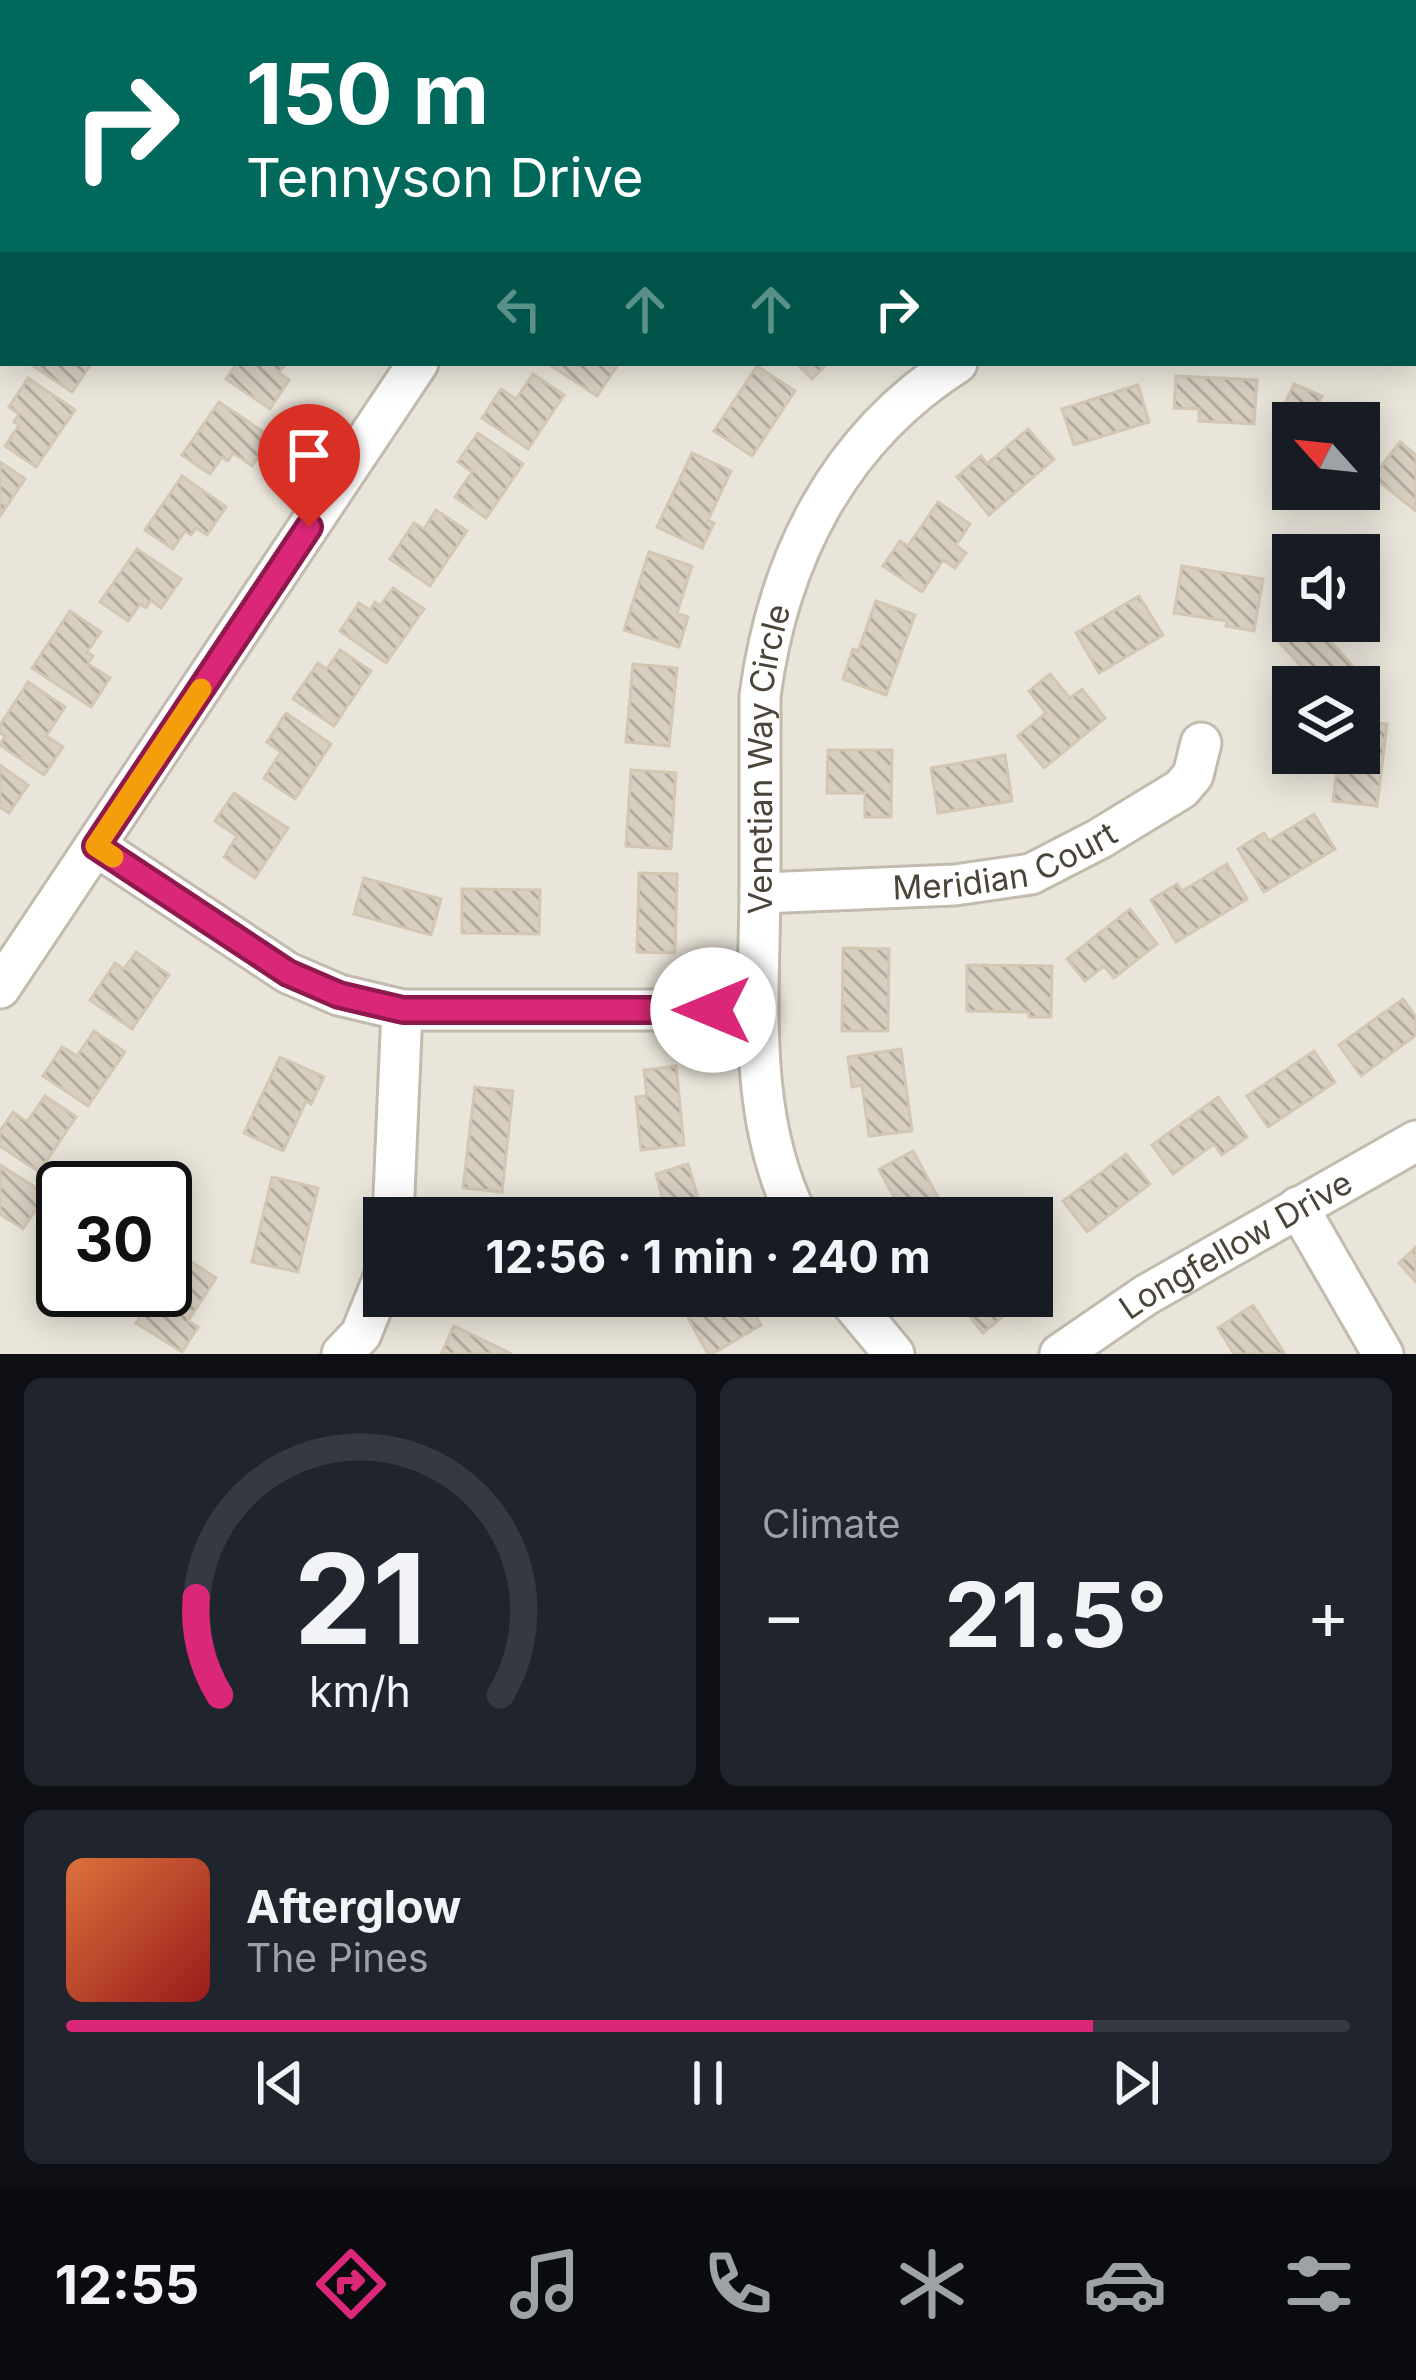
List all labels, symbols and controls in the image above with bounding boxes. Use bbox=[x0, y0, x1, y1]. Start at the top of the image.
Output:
text: 150 m bbox=[246, 43, 489, 144]
icon: right bbox=[48, 48, 204, 204]
text: Tennyson Drive bbox=[246, 145, 643, 210]
icon: left bbox=[486, 276, 552, 342]
icon: ahead bbox=[612, 276, 678, 342]
icon: ahead bbox=[738, 276, 804, 342]
icon: right bbox=[864, 276, 930, 342]
north arrow bbox=[1272, 402, 1380, 510]
map controls bbox=[1272, 402, 1380, 774]
pin bbox=[258, 404, 360, 527]
icon: arrive bbox=[276, 422, 342, 488]
button: sound bbox=[1272, 534, 1380, 642]
street label: Venetian Way Circle bbox=[740, 599, 798, 915]
button: layers bbox=[1272, 666, 1380, 774]
street label: Meridian Court bbox=[892, 813, 1124, 908]
position arrow bbox=[650, 947, 776, 1073]
speed limit sign: 30 bbox=[36, 1161, 192, 1317]
street label: Longfellow Drive bbox=[1111, 1162, 1359, 1328]
text: 12:56 · 1 min · 240 m bbox=[486, 1229, 930, 1284]
text: Climate bbox=[762, 1500, 901, 1547]
text: 21 bbox=[294, 1523, 426, 1674]
text: 21.5° bbox=[944, 1560, 1168, 1669]
text: − bbox=[762, 1575, 806, 1655]
text: + bbox=[1306, 1575, 1350, 1655]
text: km/h bbox=[309, 1665, 411, 1717]
text: Afterglow bbox=[246, 1879, 461, 1934]
text: The Pines bbox=[246, 1934, 429, 1981]
icon: previous bbox=[247, 2050, 313, 2116]
icon: pause bbox=[675, 2050, 741, 2116]
icon: next bbox=[1103, 2050, 1169, 2116]
icon: directions bbox=[309, 2242, 393, 2326]
icon: music bbox=[503, 2242, 587, 2326]
icon: phone bbox=[696, 2242, 780, 2326]
icon: climate bbox=[890, 2242, 974, 2326]
icon: car bbox=[1083, 2242, 1167, 2326]
icon: filters bbox=[1277, 2242, 1361, 2326]
text: 12:55 bbox=[55, 2252, 199, 2317]

